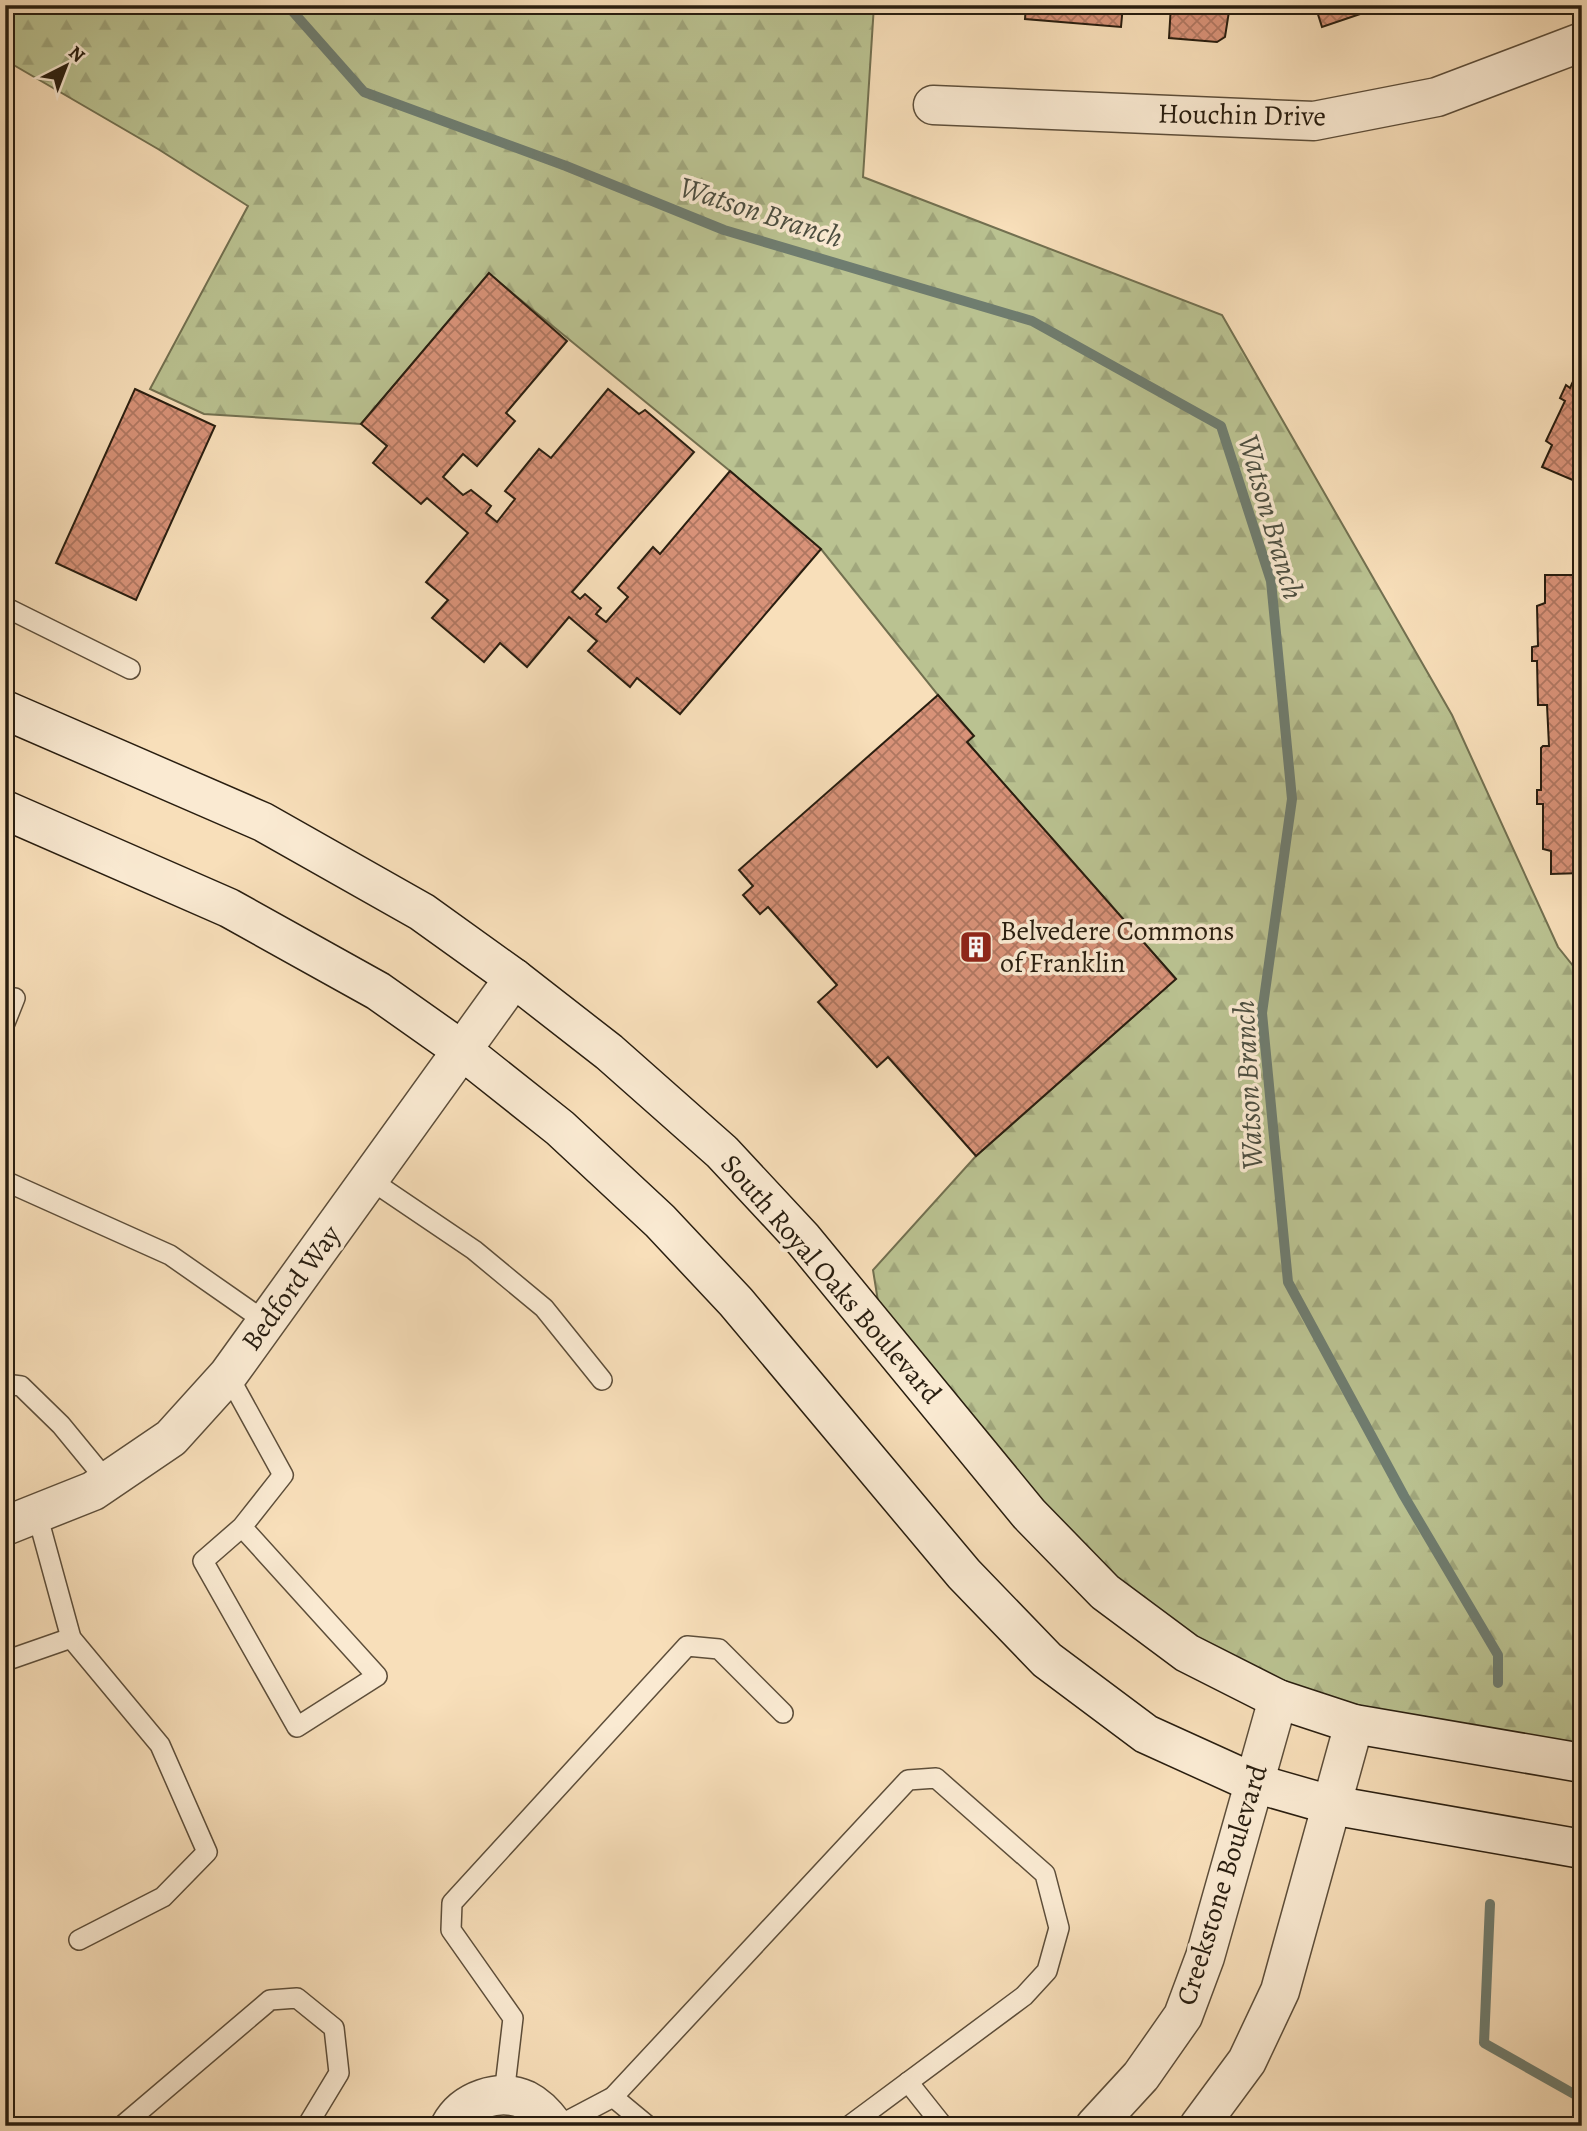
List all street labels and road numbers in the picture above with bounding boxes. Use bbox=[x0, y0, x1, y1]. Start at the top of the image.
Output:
street label: Houchin Drive bbox=[1158, 95, 1326, 135]
street label: South Royal Oaks Boulevard bbox=[712, 1146, 951, 1413]
street label: Bedford Way bbox=[233, 1217, 350, 1358]
street label: Creekstone Boulevard bbox=[1167, 1759, 1277, 2010]

